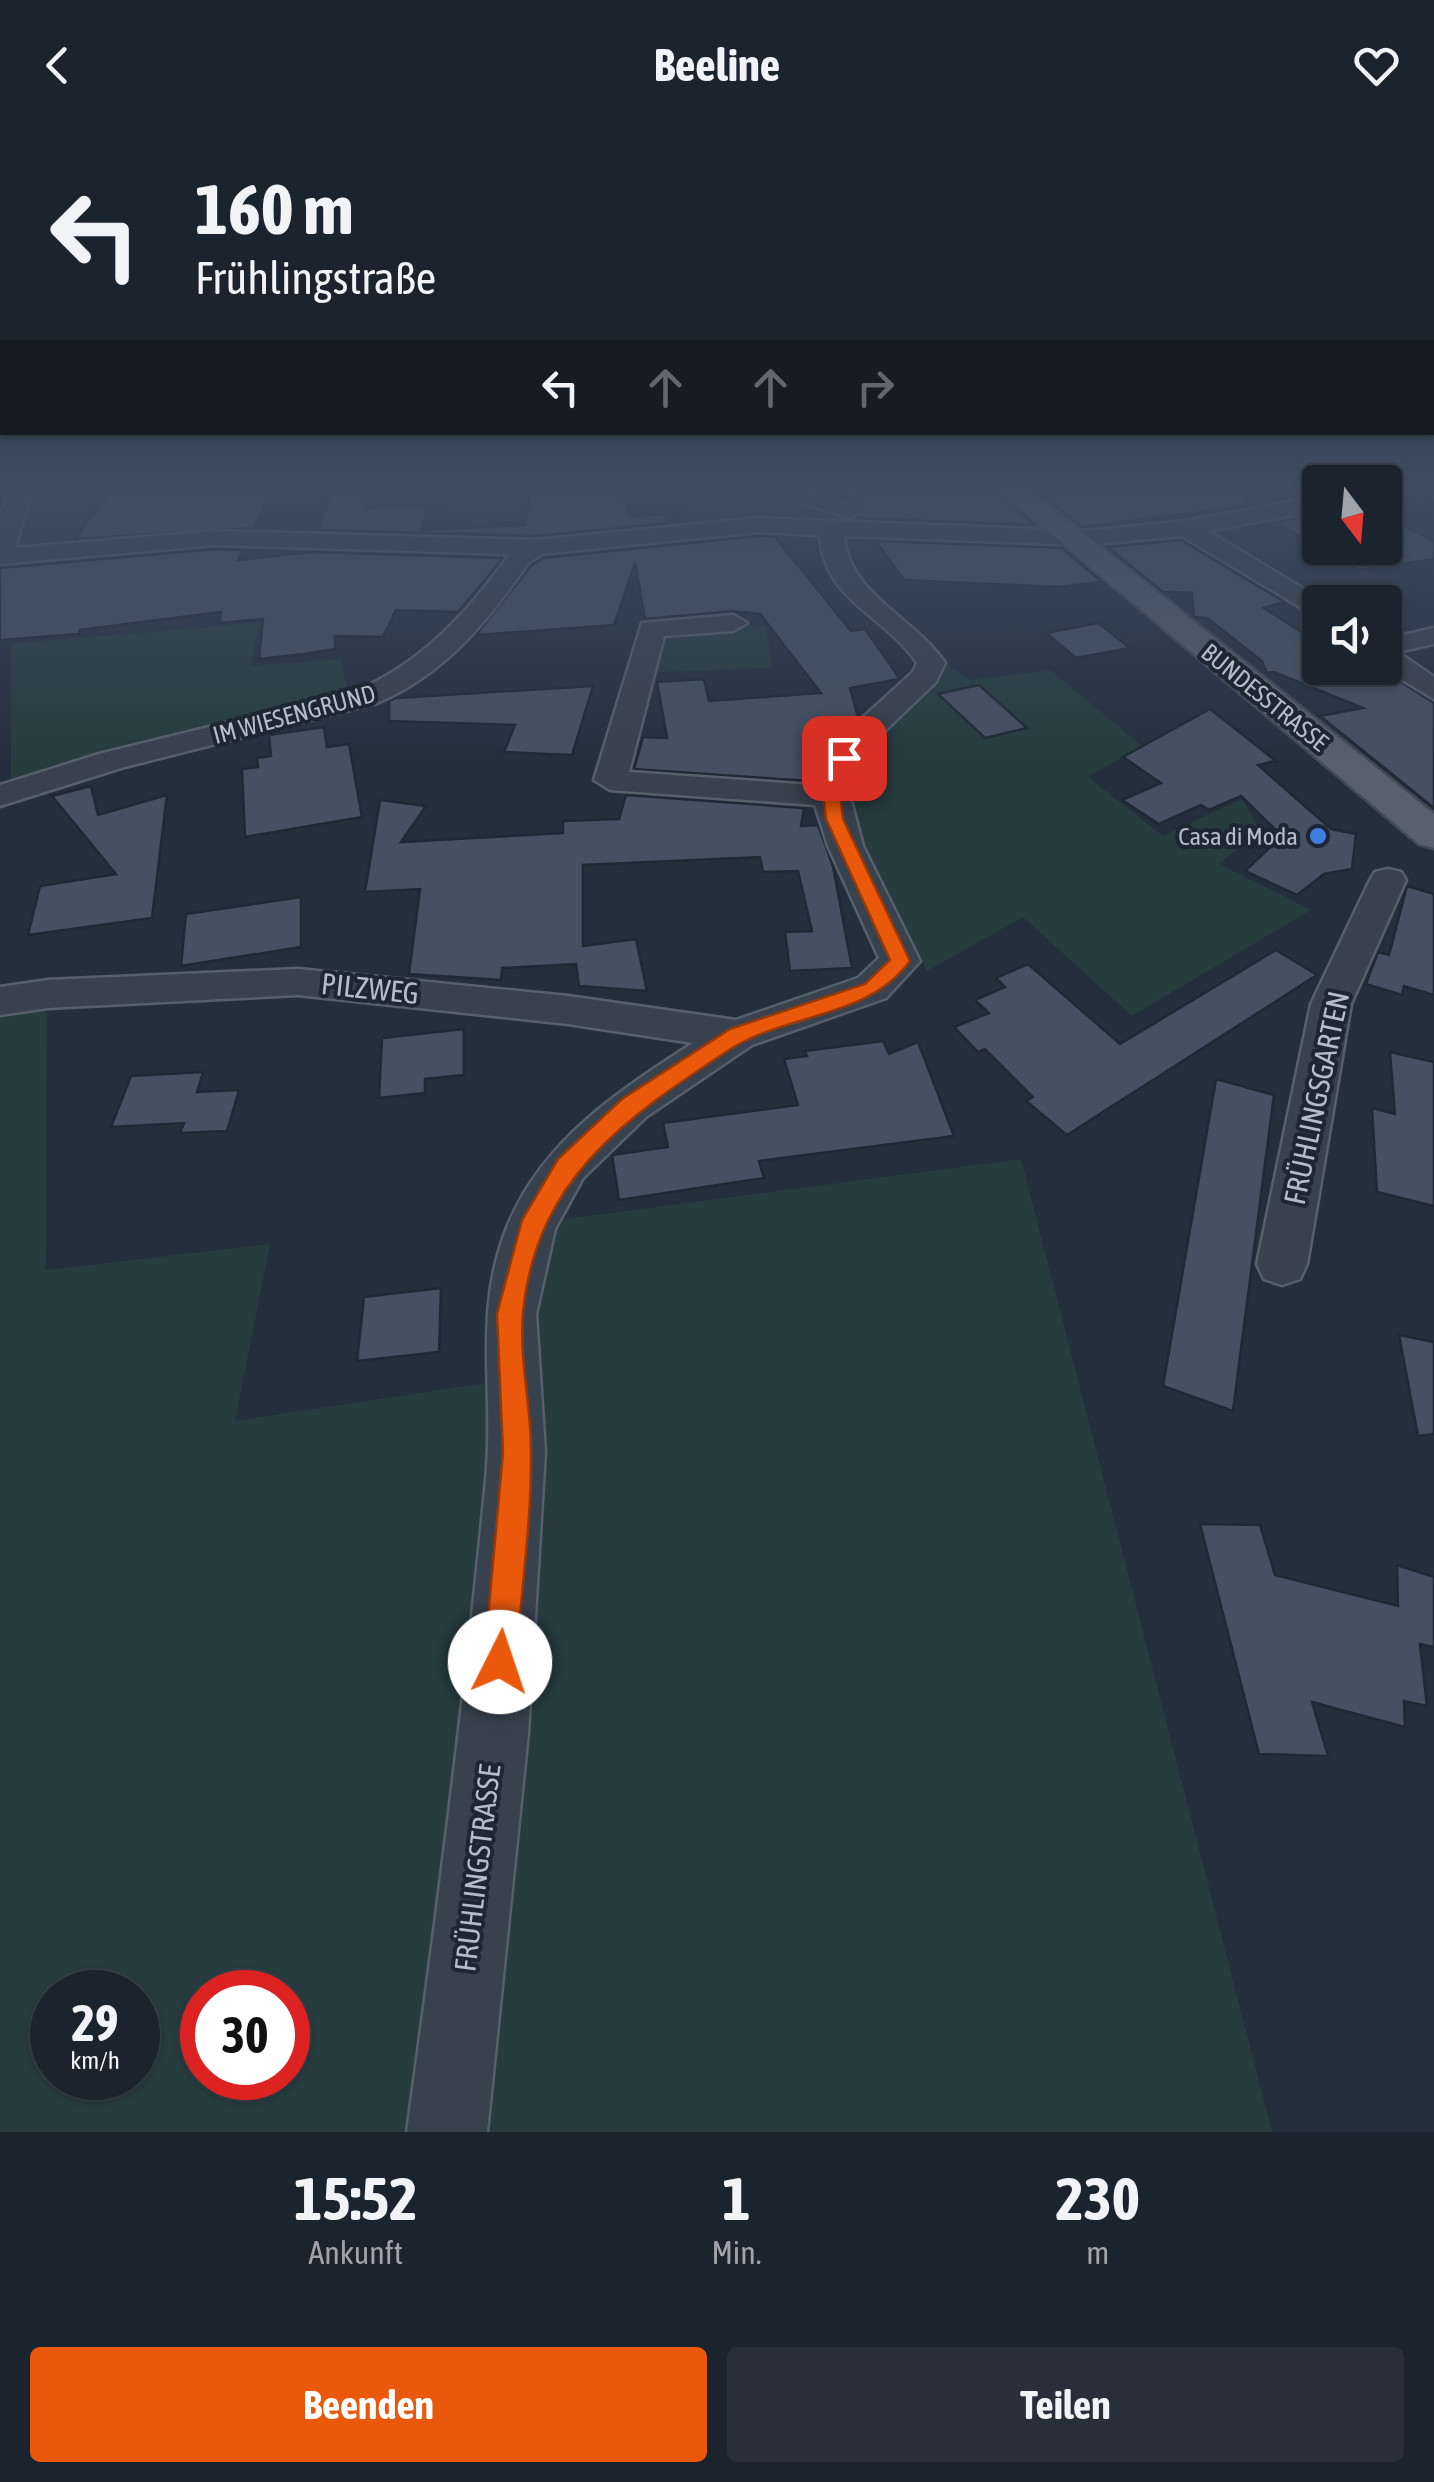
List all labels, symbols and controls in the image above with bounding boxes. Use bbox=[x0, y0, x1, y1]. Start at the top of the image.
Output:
icon: back bbox=[30, 38, 85, 93]
icon: heart bbox=[1349, 38, 1404, 93]
text: Beeline bbox=[654, 39, 780, 91]
text: 160 m bbox=[195, 169, 354, 249]
icon: left bbox=[30, 170, 160, 300]
text: Frühlingstraße bbox=[195, 252, 436, 304]
icon: left bbox=[533, 360, 588, 415]
icon: ahead bbox=[638, 360, 693, 415]
icon: ahead bbox=[743, 360, 798, 415]
icon: right bbox=[848, 360, 903, 415]
north arrow bbox=[1302, 465, 1402, 565]
map controls bbox=[1302, 465, 1402, 685]
button: sound bbox=[1302, 585, 1402, 685]
street label: BUNDESSTRASSE bbox=[1196, 638, 1334, 757]
street label: IM WIESENGRUND bbox=[210, 679, 378, 749]
pin bbox=[802, 716, 887, 801]
icon: arrive bbox=[817, 731, 872, 786]
place label: Casa di Moda bbox=[1178, 822, 1298, 850]
marker: Casa di Moda bbox=[1307, 825, 1329, 847]
street label: PILZWEG bbox=[320, 966, 421, 1010]
street label: FRÜHLINGSGARTEN bbox=[1277, 988, 1355, 1207]
position arrow bbox=[448, 1610, 552, 1714]
street label: FRÜHLINGSTRASSE bbox=[447, 1762, 507, 1973]
speed limit sign: 30 bbox=[180, 1970, 310, 2100]
text: 29 bbox=[71, 1994, 118, 2052]
text: km/h bbox=[70, 2046, 120, 2074]
text: 15:52 bbox=[294, 2164, 417, 2233]
text: 1 bbox=[722, 2164, 751, 2233]
text: 230 bbox=[1055, 2164, 1140, 2233]
text: Ankunft bbox=[309, 2234, 403, 2271]
text: Min. bbox=[711, 2234, 761, 2271]
text: m bbox=[1086, 2234, 1109, 2271]
button: Beenden bbox=[30, 2347, 707, 2462]
button: Teilen bbox=[727, 2347, 1404, 2462]

